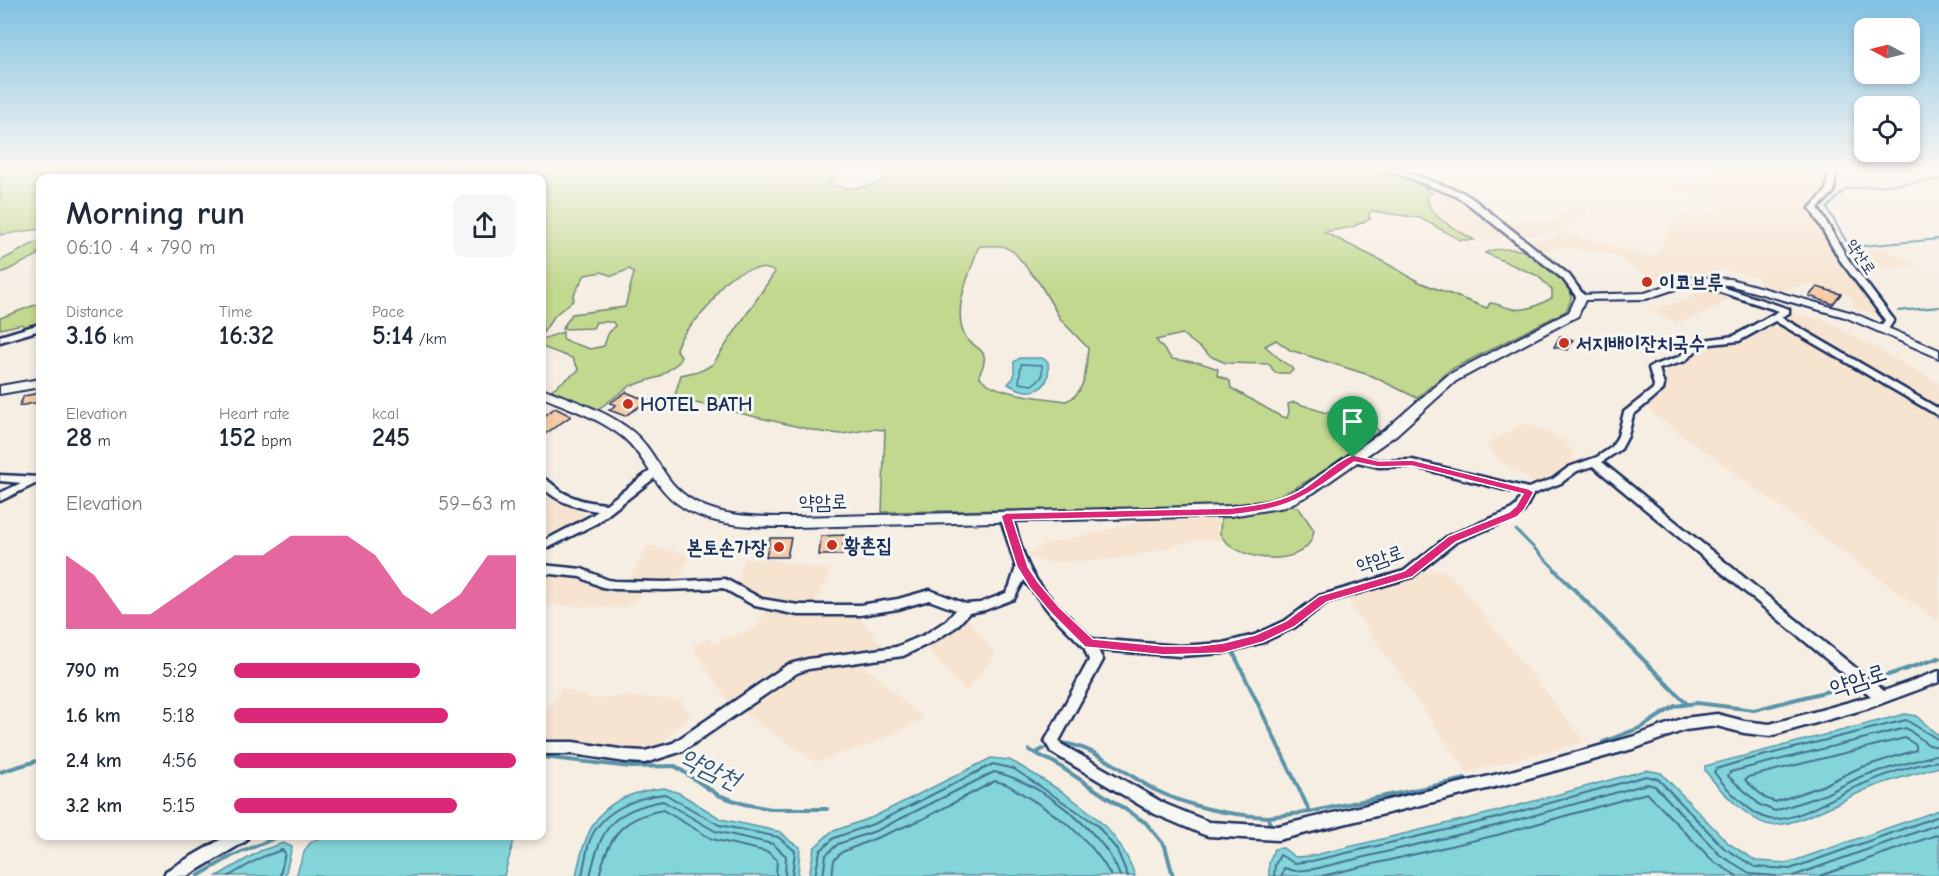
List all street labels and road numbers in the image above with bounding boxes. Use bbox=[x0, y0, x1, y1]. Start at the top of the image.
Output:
street label: 약산로 bbox=[1843, 236, 1879, 278]
street label: 약암로 bbox=[799, 490, 847, 514]
street label: 약암로 bbox=[1353, 540, 1407, 578]
street label: 약암로 bbox=[1826, 658, 1890, 702]

